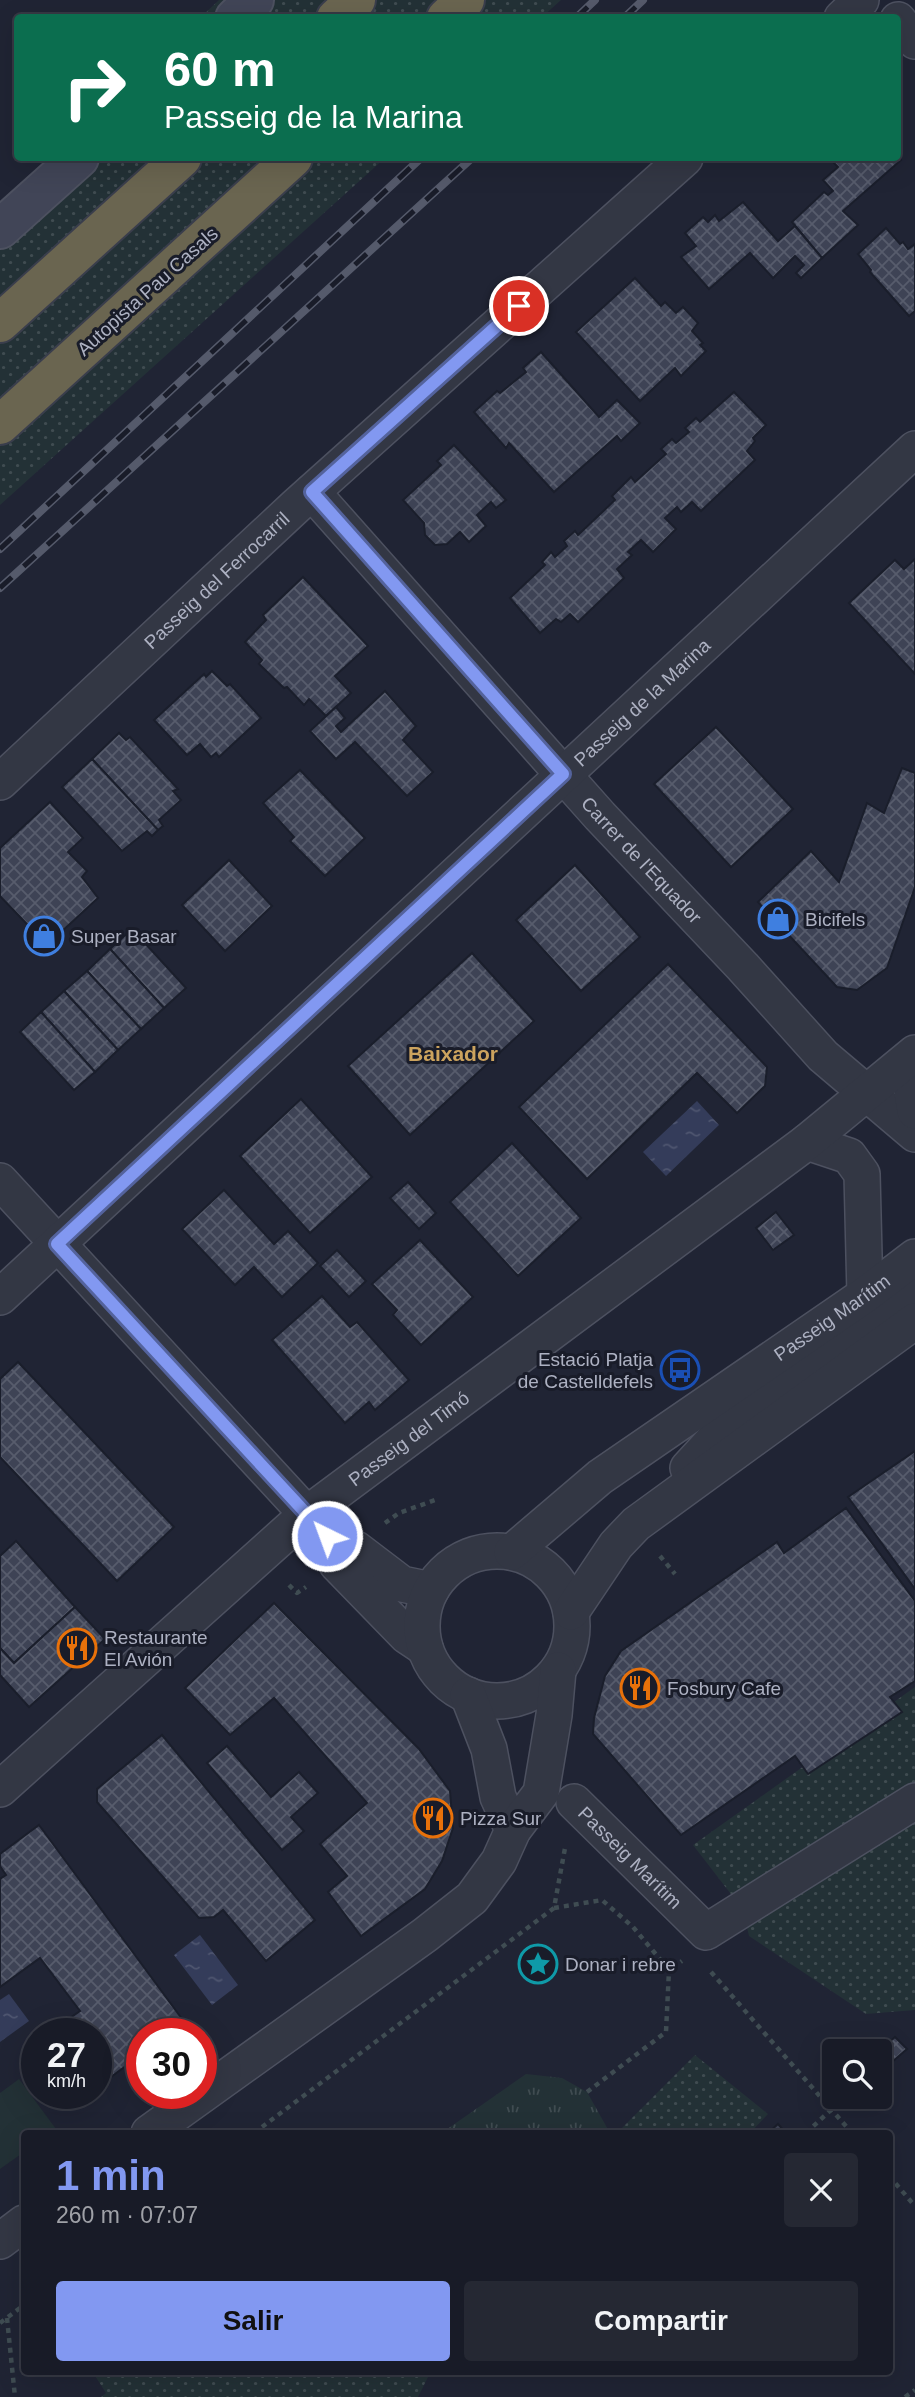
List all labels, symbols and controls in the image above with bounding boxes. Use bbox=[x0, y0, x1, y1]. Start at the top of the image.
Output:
icon: right bbox=[49, 42, 140, 133]
text: 60 m bbox=[164, 42, 276, 96]
text: Passeig de la Marina bbox=[164, 99, 463, 135]
street label: Autopista Pau Casals bbox=[73, 223, 222, 360]
pin bbox=[489, 276, 549, 336]
icon: arrive bbox=[500, 287, 538, 325]
street label: Passeig del Ferrocarril bbox=[140, 508, 294, 653]
street label: Passeig de la Marina bbox=[570, 634, 715, 771]
street label: Carrer de l'Equador bbox=[577, 793, 706, 928]
shop icon: Bicifels bbox=[757, 898, 799, 940]
place label: Bicifels bbox=[805, 909, 865, 930]
shop icon: Super Basar bbox=[23, 915, 65, 957]
place label: Super Basar bbox=[71, 926, 177, 947]
district label: Baixador bbox=[408, 1042, 498, 1065]
street label: Passeig Marítim bbox=[770, 1270, 894, 1365]
place label: Estació Platja de Castelldefels bbox=[518, 1349, 653, 1392]
bus stop icon: Estació Platja de Castelldefels bbox=[659, 1349, 701, 1391]
street label: Passeig del Timó bbox=[345, 1387, 473, 1490]
position arrow bbox=[290, 1499, 364, 1573]
restaurant icon: Restaurante El Avión bbox=[56, 1627, 98, 1669]
place label: Restaurante El Avión bbox=[104, 1627, 208, 1670]
restaurant icon: Fosbury Cafe bbox=[619, 1667, 661, 1709]
place label: Fosbury Cafe bbox=[667, 1678, 781, 1699]
restaurant icon: Pizza Sur bbox=[412, 1797, 454, 1839]
street label: Passeig Marítim bbox=[574, 1802, 686, 1913]
place label: Pizza Sur bbox=[460, 1808, 542, 1829]
place icon: Donar i rebre bbox=[517, 1943, 559, 1985]
place label: Donar i rebre bbox=[565, 1954, 676, 1975]
speed limit sign: 30 bbox=[126, 2018, 217, 2109]
text: 27 bbox=[47, 2035, 86, 2074]
map controls bbox=[822, 2039, 892, 2109]
button: search bbox=[822, 2039, 892, 2109]
text: km/h bbox=[47, 2071, 86, 2091]
text: 1 min bbox=[56, 2152, 166, 2199]
button: close bbox=[784, 2153, 858, 2227]
text: 260 m · 07:07 bbox=[56, 2202, 198, 2228]
button: Salir bbox=[56, 2281, 450, 2361]
button: Compartir bbox=[464, 2281, 858, 2361]

